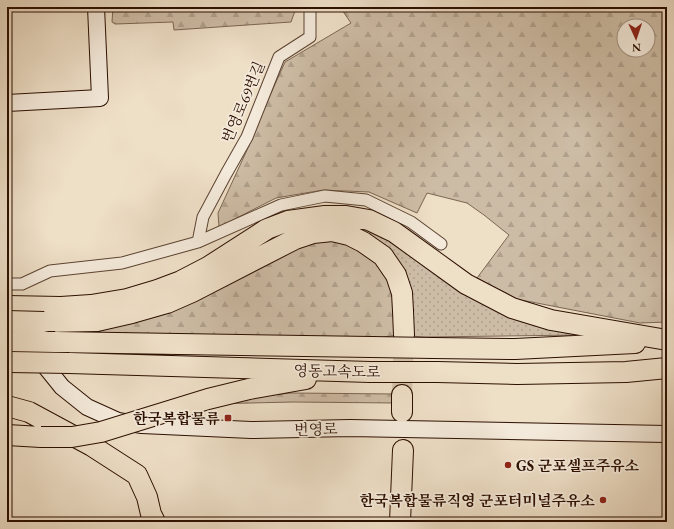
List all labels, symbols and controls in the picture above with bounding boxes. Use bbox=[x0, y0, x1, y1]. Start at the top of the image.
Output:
north arrow bbox=[616, 18, 656, 58]
text: N bbox=[632, 41, 641, 55]
street label: 번영로69번길 bbox=[217, 58, 269, 146]
street label: 영동고속도로 bbox=[293, 361, 381, 381]
place label: 한국복합물류 bbox=[133, 409, 220, 428]
marker: 한국복합물류 bbox=[223, 413, 233, 423]
street label: 번영로 bbox=[294, 419, 338, 439]
place label: GS 군포셀프주유소 bbox=[516, 456, 640, 475]
marker: GS 군포셀프주유소 bbox=[503, 460, 513, 470]
place label: 한국복합물류직영 군포터미널주유소 bbox=[360, 491, 596, 510]
marker: 한국복합물류직영 군포터미널주유소 bbox=[598, 495, 608, 505]

